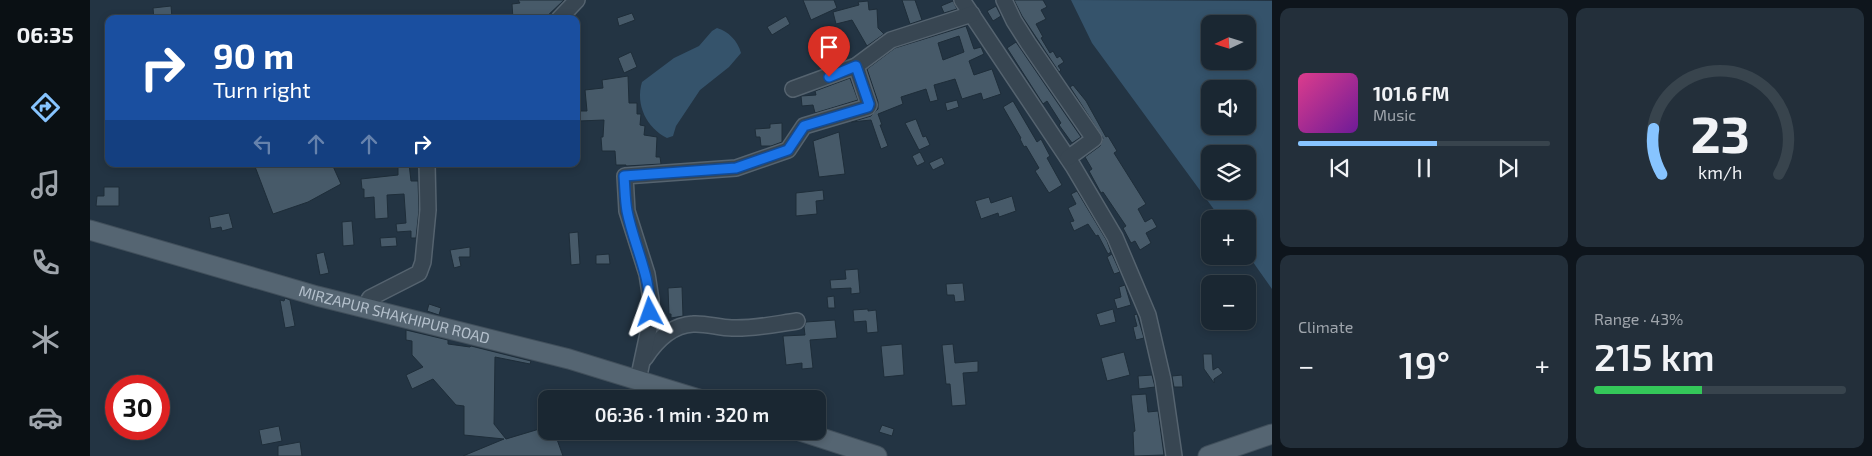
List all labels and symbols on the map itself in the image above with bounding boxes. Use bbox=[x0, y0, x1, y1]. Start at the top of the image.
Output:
north arrow bbox=[1201, 15, 1256, 70]
pin bbox=[808, 26, 850, 77]
street label: MIRZAPUR SHAKHIPUR ROAD bbox=[297, 281, 492, 347]
position arrow bbox=[623, 285, 675, 337]
speed limit sign: 30 bbox=[105, 375, 170, 440]

